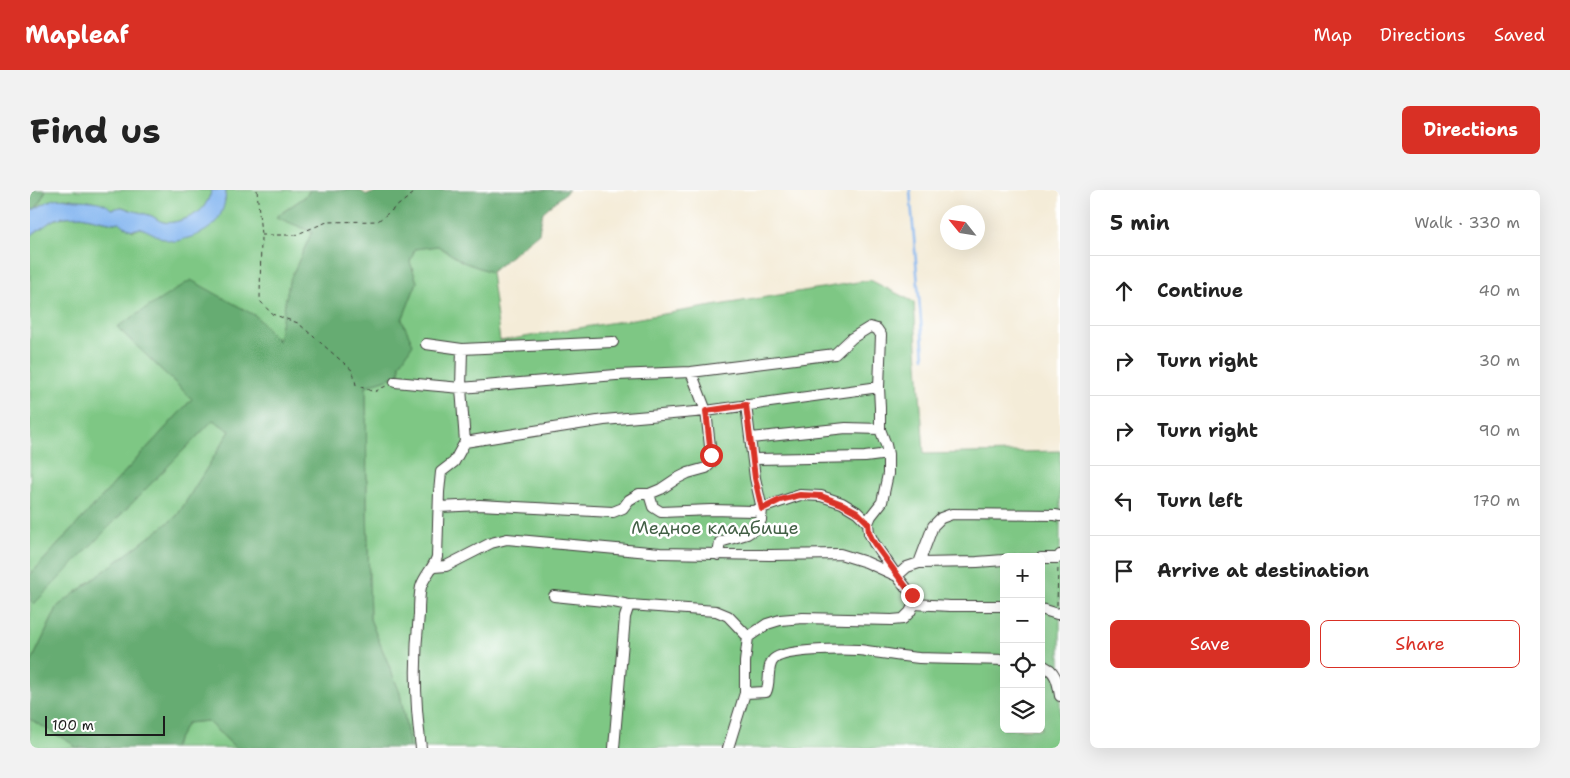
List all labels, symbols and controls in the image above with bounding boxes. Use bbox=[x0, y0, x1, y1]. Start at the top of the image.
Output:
text: Mapleaf bbox=[25, 19, 129, 51]
text: Map bbox=[1314, 23, 1352, 47]
text: Directions bbox=[1380, 23, 1466, 47]
text: Saved bbox=[1494, 23, 1545, 47]
button: Directions bbox=[1402, 106, 1540, 154]
text: Find us bbox=[30, 107, 161, 154]
north arrow bbox=[940, 205, 985, 250]
text: 5 min bbox=[1110, 209, 1170, 237]
text: Walk · 330 m bbox=[1414, 212, 1520, 233]
icon: ahead bbox=[1110, 277, 1138, 305]
text: Continue bbox=[1157, 278, 1243, 303]
text: 40 m bbox=[1478, 280, 1520, 301]
icon: right bbox=[1110, 347, 1138, 375]
text: Turn right bbox=[1157, 348, 1258, 373]
text: 30 m bbox=[1479, 350, 1520, 371]
icon: right bbox=[1110, 417, 1138, 445]
text: Turn right bbox=[1157, 418, 1258, 443]
text: 90 m bbox=[1479, 420, 1520, 441]
route start bbox=[700, 444, 723, 467]
icon: left bbox=[1110, 487, 1138, 515]
text: Turn left bbox=[1157, 488, 1243, 513]
text: 170 m bbox=[1473, 490, 1520, 511]
park label: Медное кладбище bbox=[631, 516, 799, 540]
map controls bbox=[1000, 553, 1045, 733]
button: + bbox=[1000, 553, 1045, 598]
icon: arrive bbox=[1110, 557, 1138, 585]
text: Arrive at destination bbox=[1157, 558, 1369, 583]
route end bbox=[901, 584, 924, 607]
button: − bbox=[1000, 598, 1045, 643]
button: Save bbox=[1110, 620, 1310, 668]
button: Share bbox=[1320, 620, 1520, 668]
button: locate bbox=[1000, 643, 1045, 688]
button: layers bbox=[1000, 688, 1045, 733]
scale bar bbox=[45, 713, 165, 736]
text: 100 m bbox=[52, 716, 94, 734]

